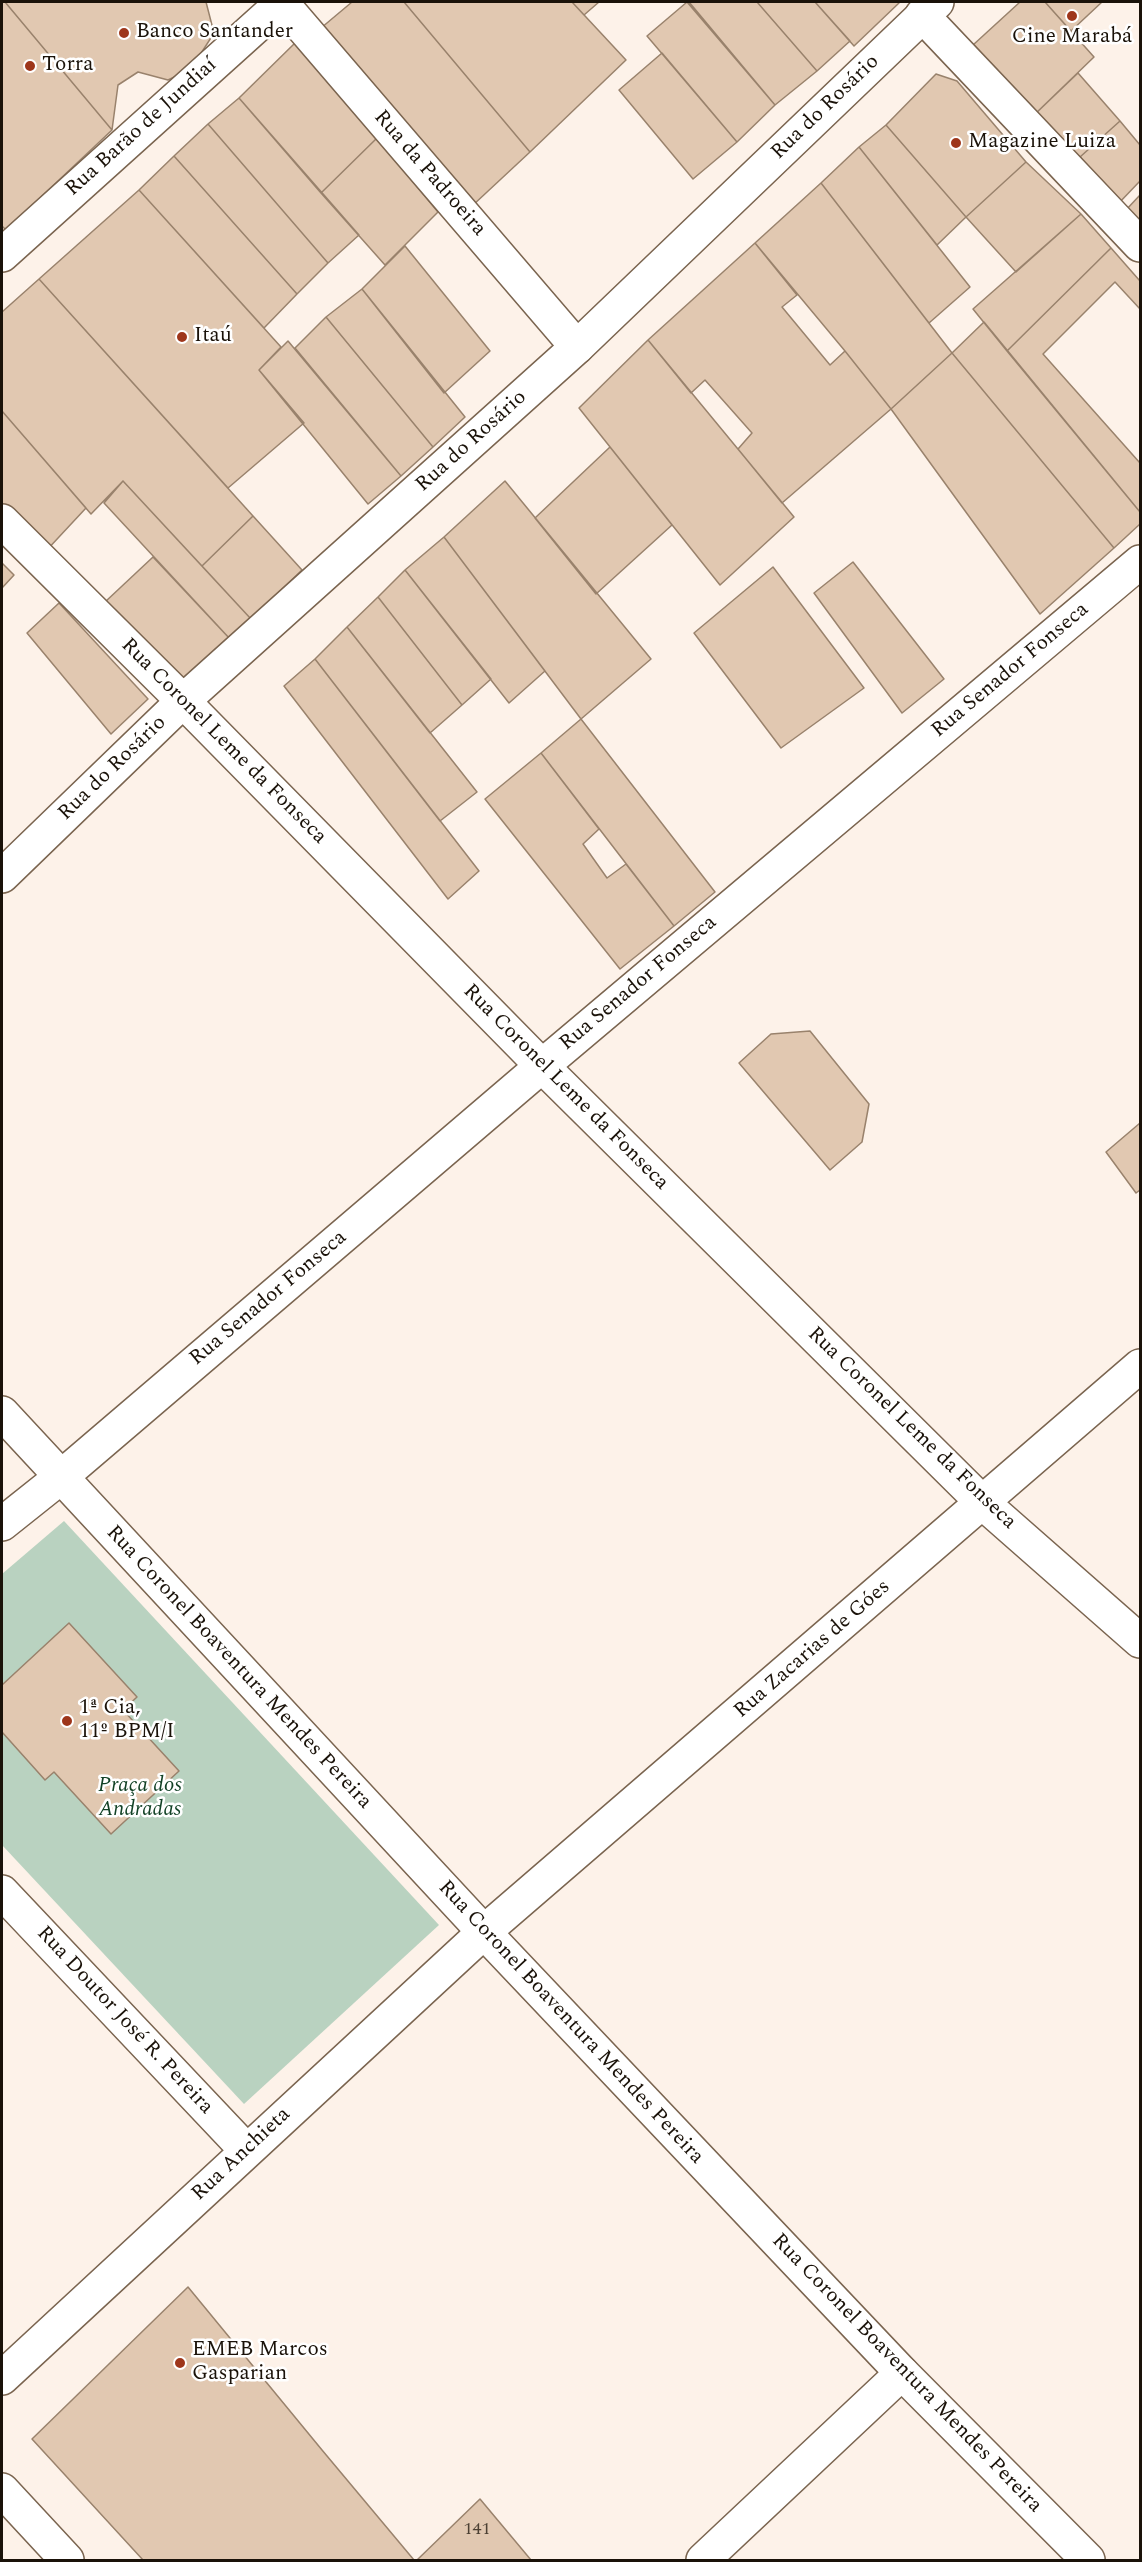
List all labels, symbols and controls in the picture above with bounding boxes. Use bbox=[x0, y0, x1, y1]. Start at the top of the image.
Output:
marker: Cine Marabá bbox=[1065, 9, 1079, 23]
place label: Banco Santander bbox=[136, 20, 293, 46]
place label: Cine Marabá bbox=[1012, 25, 1132, 51]
marker: Banco Santander bbox=[117, 26, 131, 40]
street label: Rua do Rosário bbox=[767, 50, 885, 166]
place label: Torra bbox=[42, 53, 94, 79]
street label: Rua Barão de Jundiaí bbox=[61, 53, 223, 203]
marker: Torra bbox=[23, 59, 37, 73]
street label: Rua da Padroeira bbox=[367, 106, 491, 242]
place label: Magazine Luiza bbox=[968, 130, 1116, 156]
marker: Magazine Luiza bbox=[949, 136, 963, 150]
place label: Itaú bbox=[194, 324, 232, 350]
marker: Itaú bbox=[175, 330, 189, 344]
street label: Rua do Rosário bbox=[411, 386, 533, 498]
street label: Rua Senador Fonseca bbox=[927, 598, 1095, 744]
street label: Rua Coronel Leme da Fonseca bbox=[115, 634, 331, 850]
street label: Rua do Rosário bbox=[54, 711, 172, 827]
street label: Rua Senador Fonseca bbox=[555, 911, 723, 1057]
street label: Rua Coronel Leme da Fonseca bbox=[457, 980, 673, 1196]
street label: Rua Senador Fonseca bbox=[185, 1226, 353, 1372]
street label: Rua Coronel Leme da Fonseca bbox=[801, 1322, 1021, 1536]
street label: Rua Coronel Boaventura Mendes Pereira bbox=[100, 1521, 376, 1815]
street label: Rua Zacarias de Góes bbox=[730, 1575, 896, 1725]
place label: 1ª Cia, 11º BPM/I bbox=[79, 1696, 174, 1746]
marker: 1ª Cia, 11º BPM/I bbox=[60, 1714, 74, 1728]
park label: Praça dos Andradas bbox=[98, 1774, 182, 1824]
street label: Rua Coronel Boaventura Mendes Pereira bbox=[432, 1876, 708, 2170]
street label: Rua Doutor José R. Pereira bbox=[30, 1922, 218, 2120]
street label: Rua Anchieta bbox=[187, 2103, 297, 2207]
street label: Rua Coronel Boaventura Mendes Pereira bbox=[765, 2229, 1047, 2519]
place label: EMEB Marcos Gasparian bbox=[192, 2338, 328, 2388]
marker: EMEB Marcos Gasparian bbox=[173, 2356, 187, 2370]
house number: 141 bbox=[464, 2519, 490, 2541]

